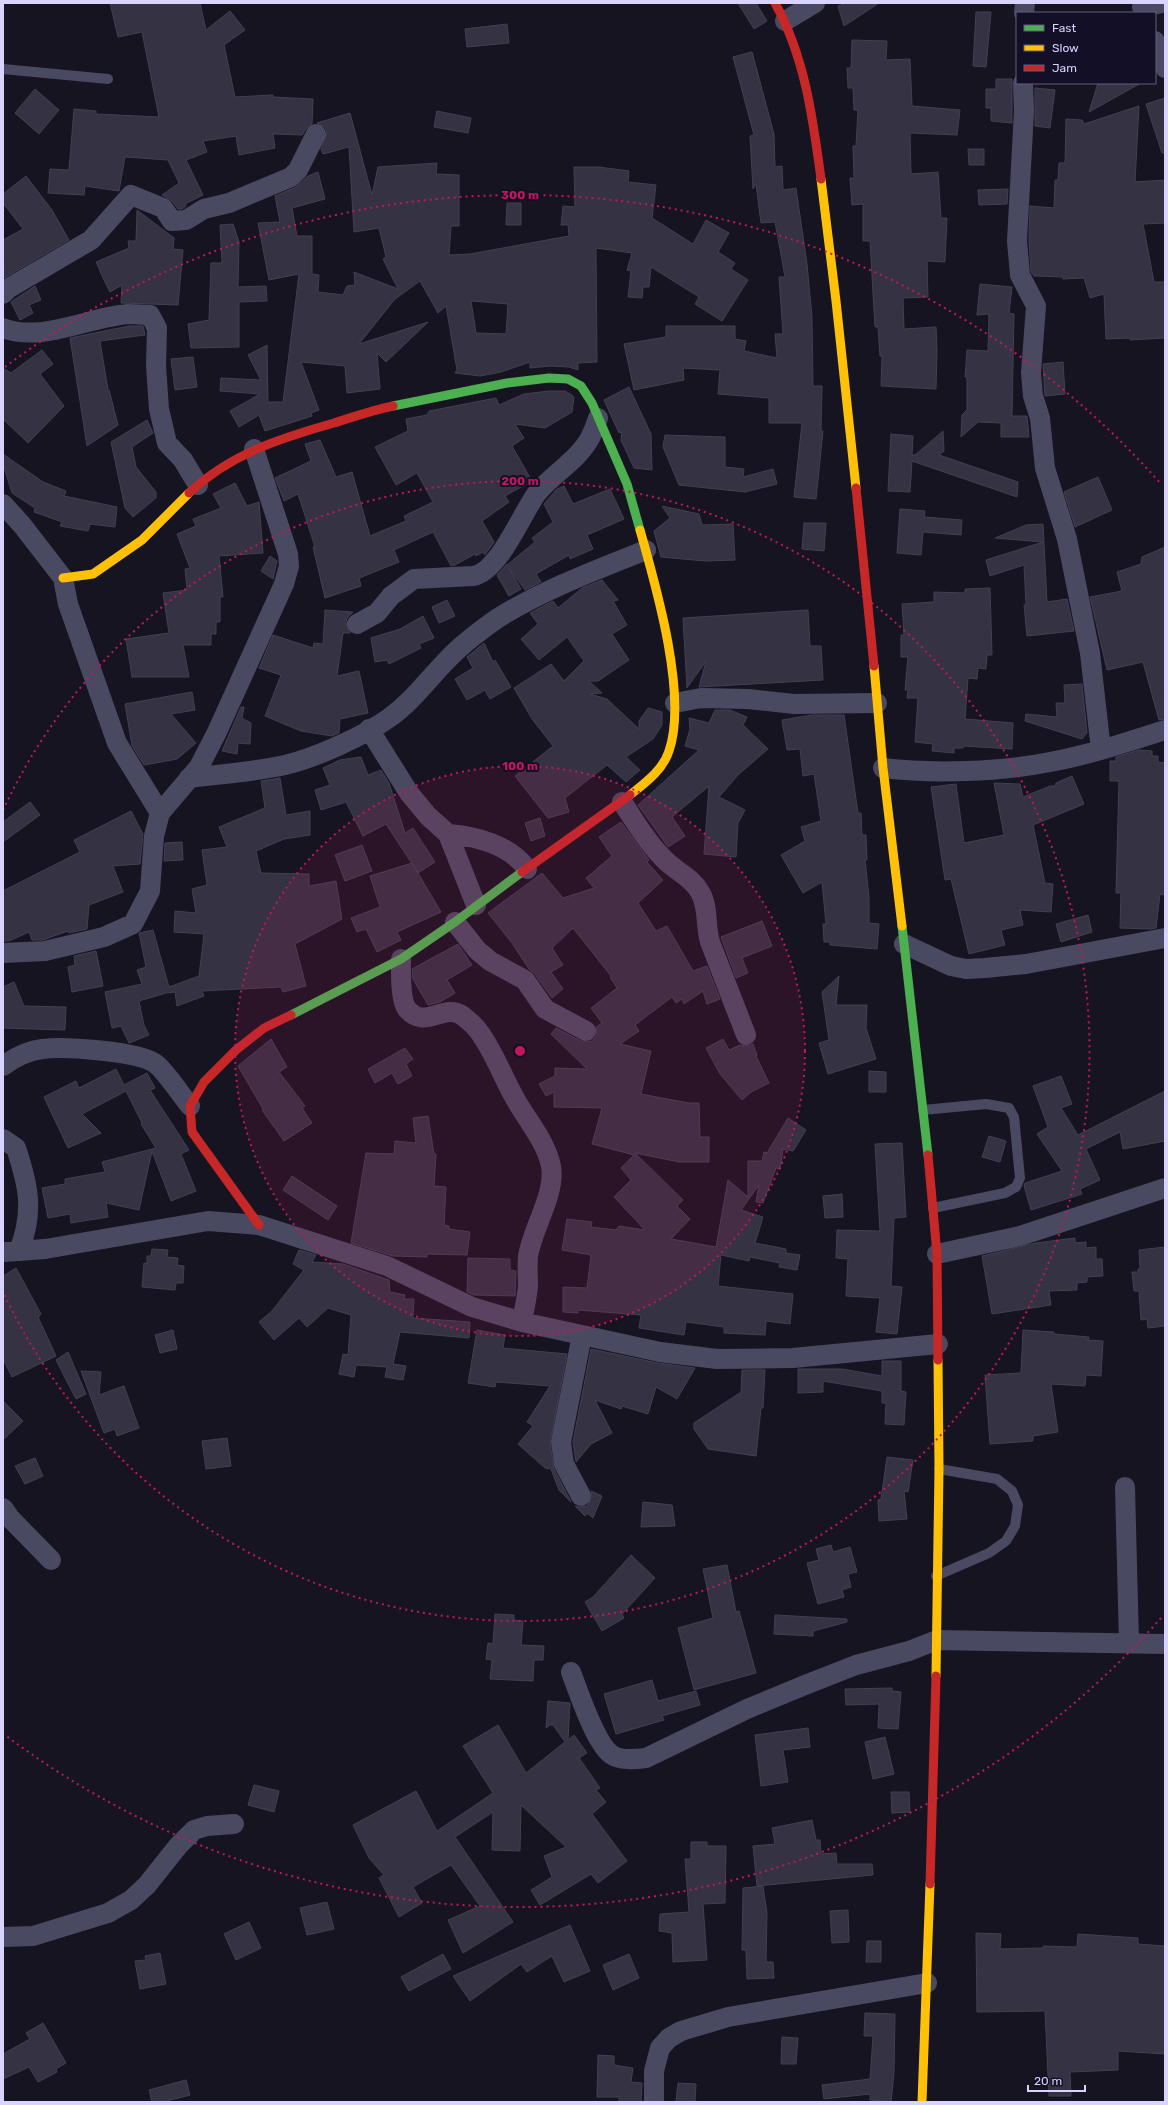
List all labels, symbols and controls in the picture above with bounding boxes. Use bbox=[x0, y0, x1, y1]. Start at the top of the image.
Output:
legend bbox=[1016, 12, 1156, 84]
text: Fast bbox=[1052, 21, 1076, 35]
text: Slow bbox=[1052, 41, 1079, 55]
text: Jam bbox=[1052, 61, 1077, 75]
text: 300 m bbox=[501, 188, 539, 202]
text: 200 m bbox=[501, 474, 539, 488]
text: 100 m bbox=[502, 759, 538, 773]
centre of rings bbox=[513, 1044, 527, 1058]
scale bar bbox=[1028, 2067, 1085, 2093]
text: 20 m bbox=[1034, 2074, 1062, 2088]

